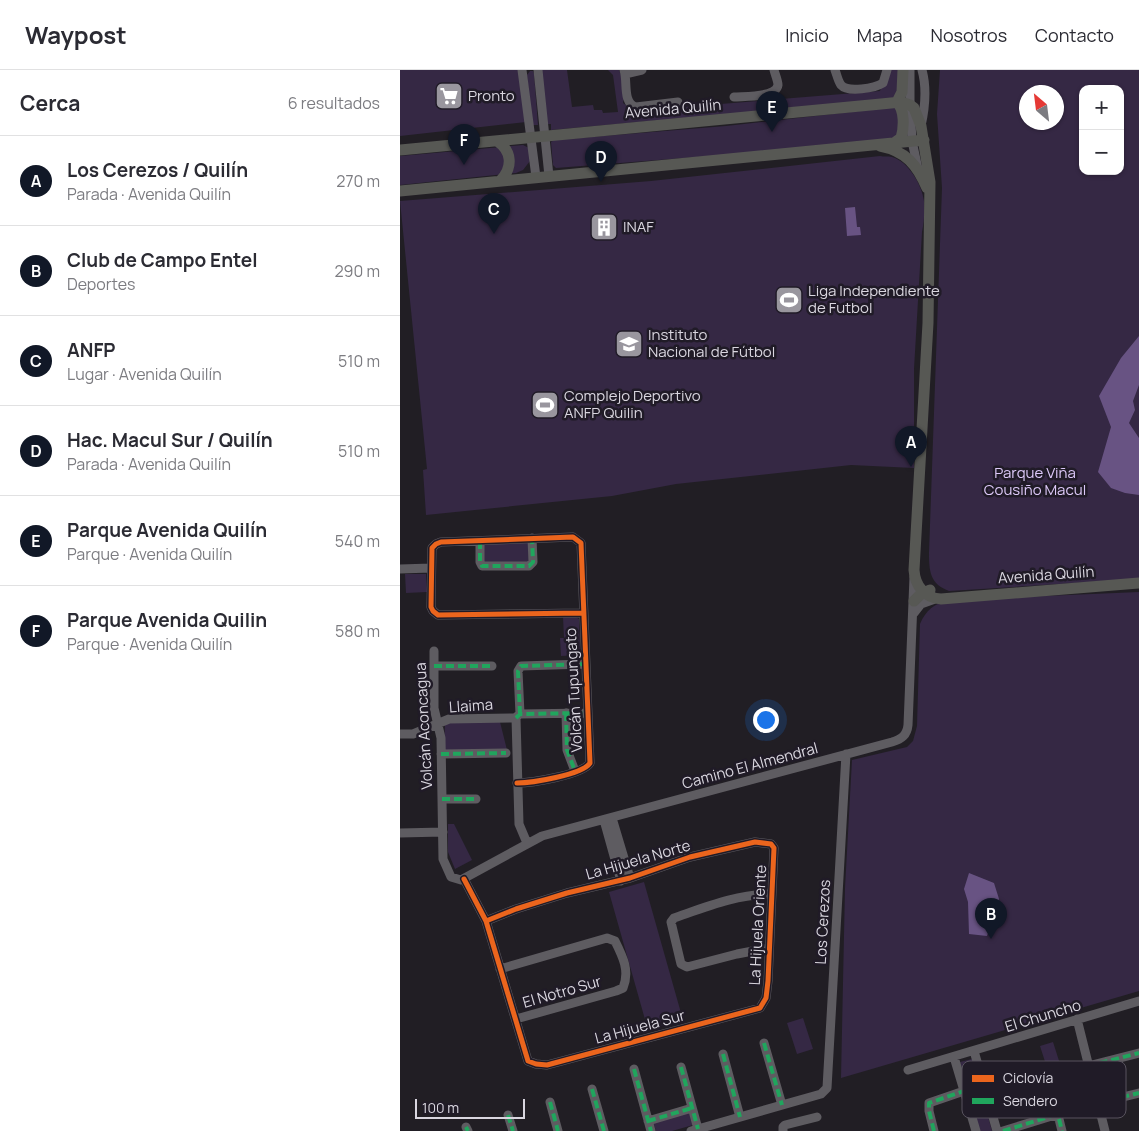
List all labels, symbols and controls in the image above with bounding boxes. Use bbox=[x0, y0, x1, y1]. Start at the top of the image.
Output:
text: Waypost bbox=[25, 18, 127, 51]
text: Inicio bbox=[785, 23, 829, 47]
text: Mapa bbox=[857, 23, 903, 47]
text: Nosotros bbox=[931, 23, 1007, 47]
text: Contacto bbox=[1035, 23, 1114, 47]
supermarket icon: Pronto bbox=[434, 81, 464, 111]
place label: Pronto bbox=[468, 85, 515, 106]
north arrow bbox=[1019, 85, 1064, 130]
map controls bbox=[1079, 85, 1124, 175]
button: + bbox=[1079, 85, 1124, 130]
text: Cerca bbox=[20, 89, 80, 117]
pin: E bbox=[756, 91, 788, 132]
text: 6 resultados bbox=[288, 92, 380, 114]
street label: Avenida Quilín bbox=[624, 94, 722, 123]
pin: F bbox=[448, 124, 480, 165]
button: − bbox=[1079, 130, 1124, 175]
pin: D bbox=[585, 141, 617, 182]
text: Los Cerezos / Quilín bbox=[67, 157, 248, 183]
text: A bbox=[31, 170, 41, 192]
text: 270 m bbox=[336, 170, 380, 192]
text: Parada · Avenida Quilín bbox=[67, 183, 231, 205]
pin: C bbox=[478, 193, 510, 234]
building icon: INAF bbox=[589, 212, 619, 242]
place label: INAF bbox=[623, 216, 654, 237]
text: Club de Campo Entel bbox=[67, 247, 258, 273]
text: B bbox=[31, 260, 41, 282]
text: 290 m bbox=[334, 260, 380, 282]
text: Deportes bbox=[67, 273, 135, 295]
place label: Liga Independiente de Futbol bbox=[808, 280, 940, 318]
sports icon: Liga Independiente de Futbol bbox=[774, 285, 804, 315]
place label: Instituto Nacional de Fútbol bbox=[648, 324, 775, 362]
school or university icon: Instituto Nacional de Fútbol bbox=[614, 329, 644, 359]
text: ANFP bbox=[67, 337, 115, 363]
text: C bbox=[30, 350, 42, 372]
text: 510 m bbox=[338, 350, 380, 372]
text: Lugar · Avenida Quilín bbox=[67, 363, 222, 385]
place label: Complejo Deportivo ANFP Quilin bbox=[564, 385, 701, 423]
sports icon: Complejo Deportivo ANFP Quilin bbox=[530, 390, 560, 420]
pin: A bbox=[895, 426, 927, 467]
text: Hac. Macul Sur / Quilín bbox=[67, 427, 273, 453]
text: D bbox=[30, 440, 42, 462]
text: 510 m bbox=[338, 440, 380, 462]
text: Parada · Avenida Quilín bbox=[67, 453, 231, 475]
park label: Parque Viña Cousiño Macul bbox=[984, 462, 1086, 500]
text: Parque Avenida Quilín bbox=[67, 517, 267, 543]
text: E bbox=[31, 530, 41, 552]
text: 540 m bbox=[335, 530, 380, 552]
text: Parque · Avenida Quilín bbox=[67, 543, 232, 565]
street label: Avenida Quilín bbox=[997, 561, 1095, 588]
text: Parque Avenida Quilin bbox=[67, 607, 267, 633]
text: F bbox=[32, 620, 40, 642]
text: 580 m bbox=[335, 620, 380, 642]
street label: Volcán Tupungato bbox=[560, 627, 587, 753]
text: Parque · Avenida Quilín bbox=[67, 633, 232, 655]
street label: Volcán Aconcagua bbox=[410, 662, 437, 790]
street label: Llaima bbox=[448, 693, 494, 718]
your location bbox=[753, 707, 779, 733]
street label: Camino El Almendral bbox=[680, 737, 820, 794]
street label: La Hijuela Norte bbox=[583, 834, 693, 885]
street label: La Hijuela Oriente bbox=[744, 864, 771, 986]
street label: Los Cerezos bbox=[810, 879, 835, 965]
pin: B bbox=[975, 898, 1007, 939]
street label: El Notro Sur bbox=[520, 970, 604, 1013]
street label: El Chuncho bbox=[1002, 994, 1084, 1037]
street label: La Hijuela Sur bbox=[592, 1004, 688, 1049]
legend bbox=[962, 1061, 1126, 1118]
text: Ciclovía bbox=[1003, 1068, 1053, 1087]
text: Sendero bbox=[1003, 1091, 1058, 1110]
scale bar bbox=[415, 1096, 525, 1119]
text: 100 m bbox=[422, 1098, 459, 1117]

